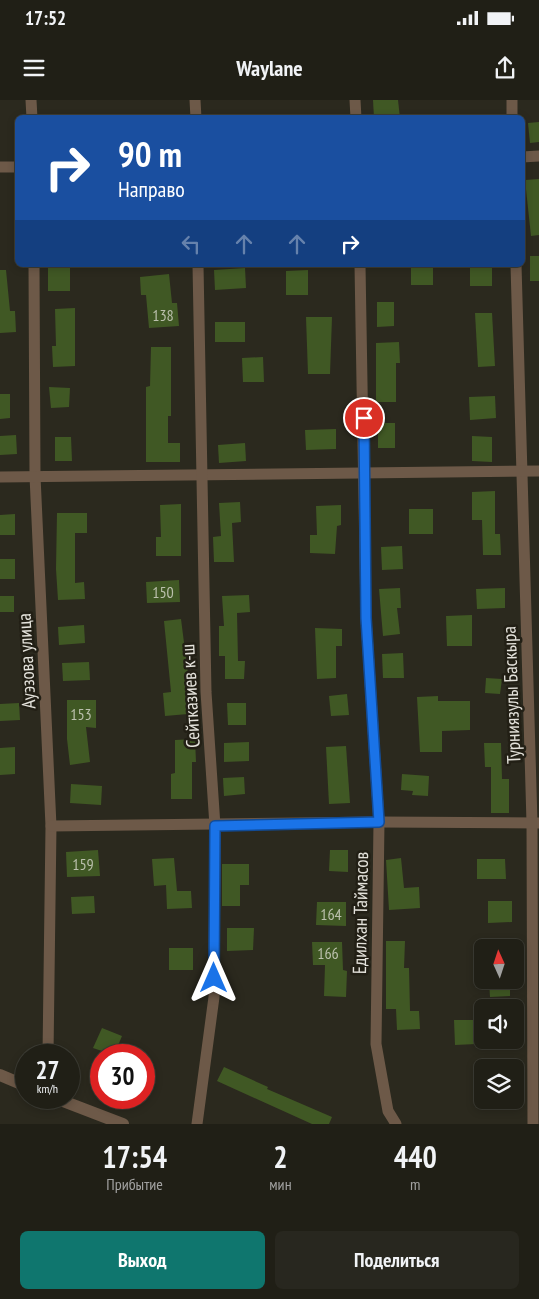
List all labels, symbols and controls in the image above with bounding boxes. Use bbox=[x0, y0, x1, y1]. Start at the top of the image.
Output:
text: 17:52 bbox=[25, 6, 66, 30]
icon: menu bbox=[20, 54, 48, 82]
text: Waylane bbox=[236, 54, 303, 82]
icon: share bbox=[491, 54, 519, 82]
text: 90 m bbox=[118, 131, 182, 177]
icon: right bbox=[35, 135, 100, 200]
text: Направо bbox=[118, 175, 185, 203]
icon: left bbox=[177, 230, 205, 258]
icon: ahead bbox=[230, 230, 258, 258]
icon: ahead bbox=[283, 230, 311, 258]
icon: right bbox=[336, 230, 364, 258]
house number: 138 bbox=[152, 305, 174, 325]
pin bbox=[343, 397, 385, 439]
icon: arrive bbox=[350, 404, 378, 432]
house number: 150 bbox=[152, 582, 174, 602]
street label: Ауэзова улица bbox=[12, 613, 40, 709]
street label: Турниязулы Баскыра bbox=[497, 626, 525, 764]
street label: Сейтказиев к-ш bbox=[175, 643, 205, 749]
house number: 153 bbox=[70, 704, 92, 724]
street label: Едилхан Таймасов bbox=[347, 852, 373, 974]
house number: 159 bbox=[72, 854, 94, 874]
house number: 164 bbox=[320, 904, 342, 924]
north arrow bbox=[474, 939, 524, 989]
map controls bbox=[474, 939, 524, 1109]
house number: 166 bbox=[317, 943, 339, 963]
position arrow bbox=[187, 951, 239, 1003]
button: sound bbox=[474, 999, 524, 1049]
speed limit sign: 30 bbox=[90, 1044, 155, 1109]
text: 27 bbox=[36, 1054, 59, 1086]
button: layers bbox=[474, 1059, 524, 1109]
text: km/h bbox=[37, 1081, 58, 1096]
text: 17:54 bbox=[102, 1137, 167, 1176]
text: 2 bbox=[273, 1137, 288, 1176]
text: 440 bbox=[394, 1137, 437, 1176]
text: Прибытие bbox=[106, 1174, 163, 1194]
text: мин bbox=[269, 1174, 292, 1194]
text: m bbox=[410, 1174, 421, 1194]
button: Выход bbox=[20, 1231, 265, 1289]
button: Поделиться bbox=[275, 1231, 519, 1289]

